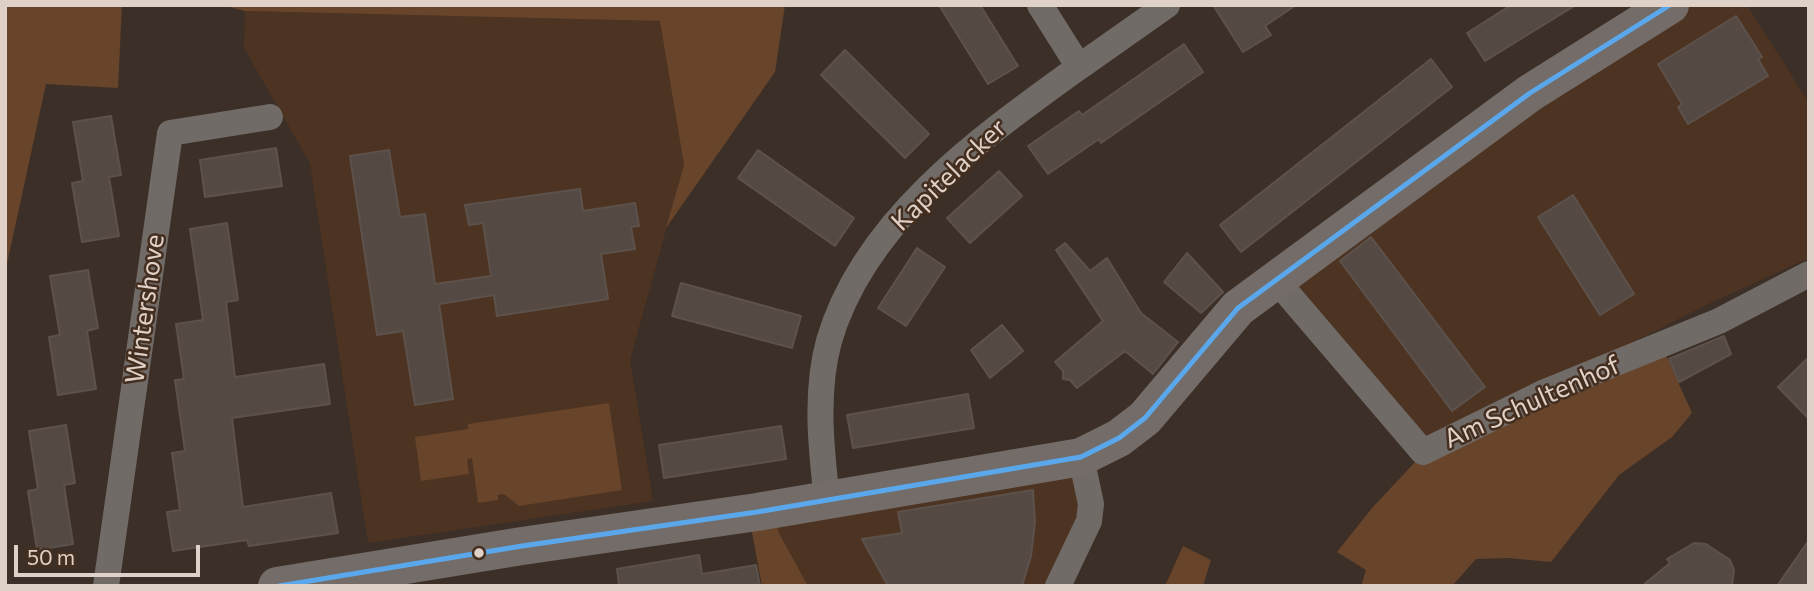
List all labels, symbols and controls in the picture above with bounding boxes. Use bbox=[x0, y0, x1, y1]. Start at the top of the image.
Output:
street label: Kapitelacker bbox=[885, 112, 1013, 238]
street label: Wintershove bbox=[119, 232, 171, 386]
street label: Am Schultenhof bbox=[1439, 349, 1625, 455]
scale bar bbox=[18, 532, 203, 576]
text: 50 m bbox=[27, 544, 75, 569]
unlabelled marker bbox=[472, 546, 486, 560]

